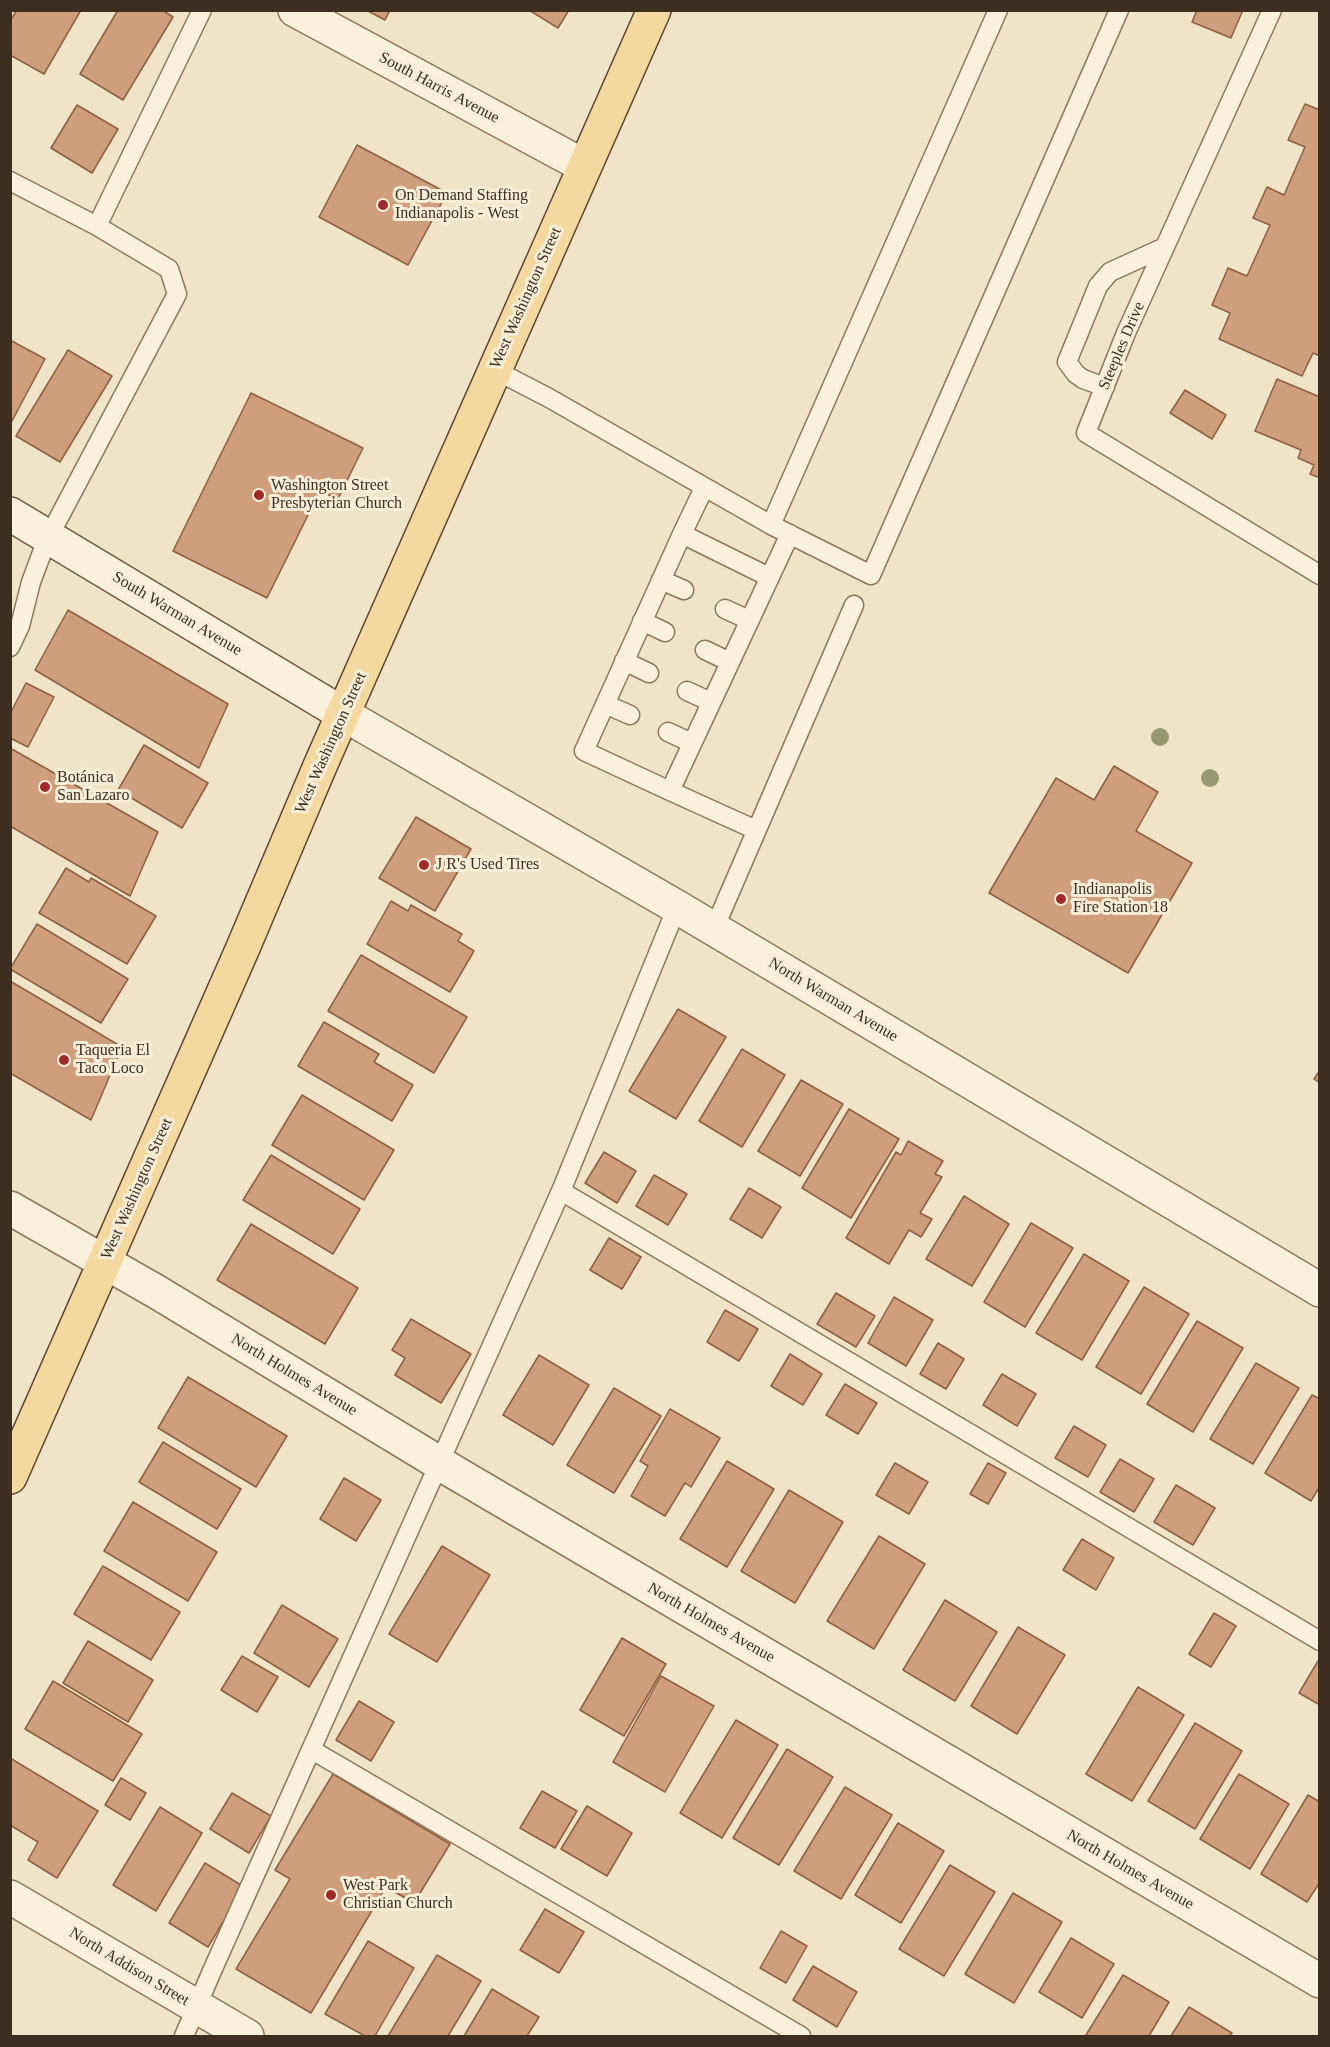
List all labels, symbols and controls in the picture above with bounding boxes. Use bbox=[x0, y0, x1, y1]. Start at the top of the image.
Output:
street label: South Harris Avenue bbox=[375, 48, 503, 128]
place label: On Demand Staffing Indianapolis - West bbox=[395, 186, 528, 224]
marker: On Demand Staffing Indianapolis - West bbox=[376, 198, 390, 212]
street label: West Washington Street bbox=[486, 224, 566, 372]
street label: Steeples Drive bbox=[1095, 299, 1149, 393]
place label: Washington Street Presbyterian Church bbox=[271, 476, 402, 514]
marker: Washington Street Presbyterian Church bbox=[252, 488, 266, 502]
street label: South Warman Avenue bbox=[109, 568, 245, 660]
street label: West Washington Street bbox=[291, 669, 371, 817]
place label: Botánica San Lazaro bbox=[57, 768, 129, 806]
marker: Botánica San Lazaro bbox=[38, 780, 52, 794]
place label: J R's Used Tires bbox=[436, 855, 539, 875]
marker: J R's Used Tires bbox=[417, 858, 431, 872]
place label: Indianapolis Fire Station 18 bbox=[1073, 880, 1168, 918]
marker: Indianapolis Fire Station 18 bbox=[1054, 892, 1068, 906]
street label: North Warman Avenue bbox=[765, 954, 901, 1046]
place label: Taqueria El Taco Loco bbox=[76, 1041, 150, 1079]
marker: Taqueria El Taco Loco bbox=[57, 1053, 71, 1067]
street label: West Washington Street bbox=[97, 1115, 177, 1263]
street label: North Holmes Avenue bbox=[227, 1330, 361, 1420]
street label: North Holmes Avenue bbox=[644, 1579, 778, 1667]
street label: North Holmes Avenue bbox=[1063, 1826, 1197, 1914]
place label: West Park Christian Church bbox=[343, 1876, 453, 1914]
marker: West Park Christian Church bbox=[324, 1888, 338, 1902]
street label: North Addison Street bbox=[65, 1924, 193, 2010]

